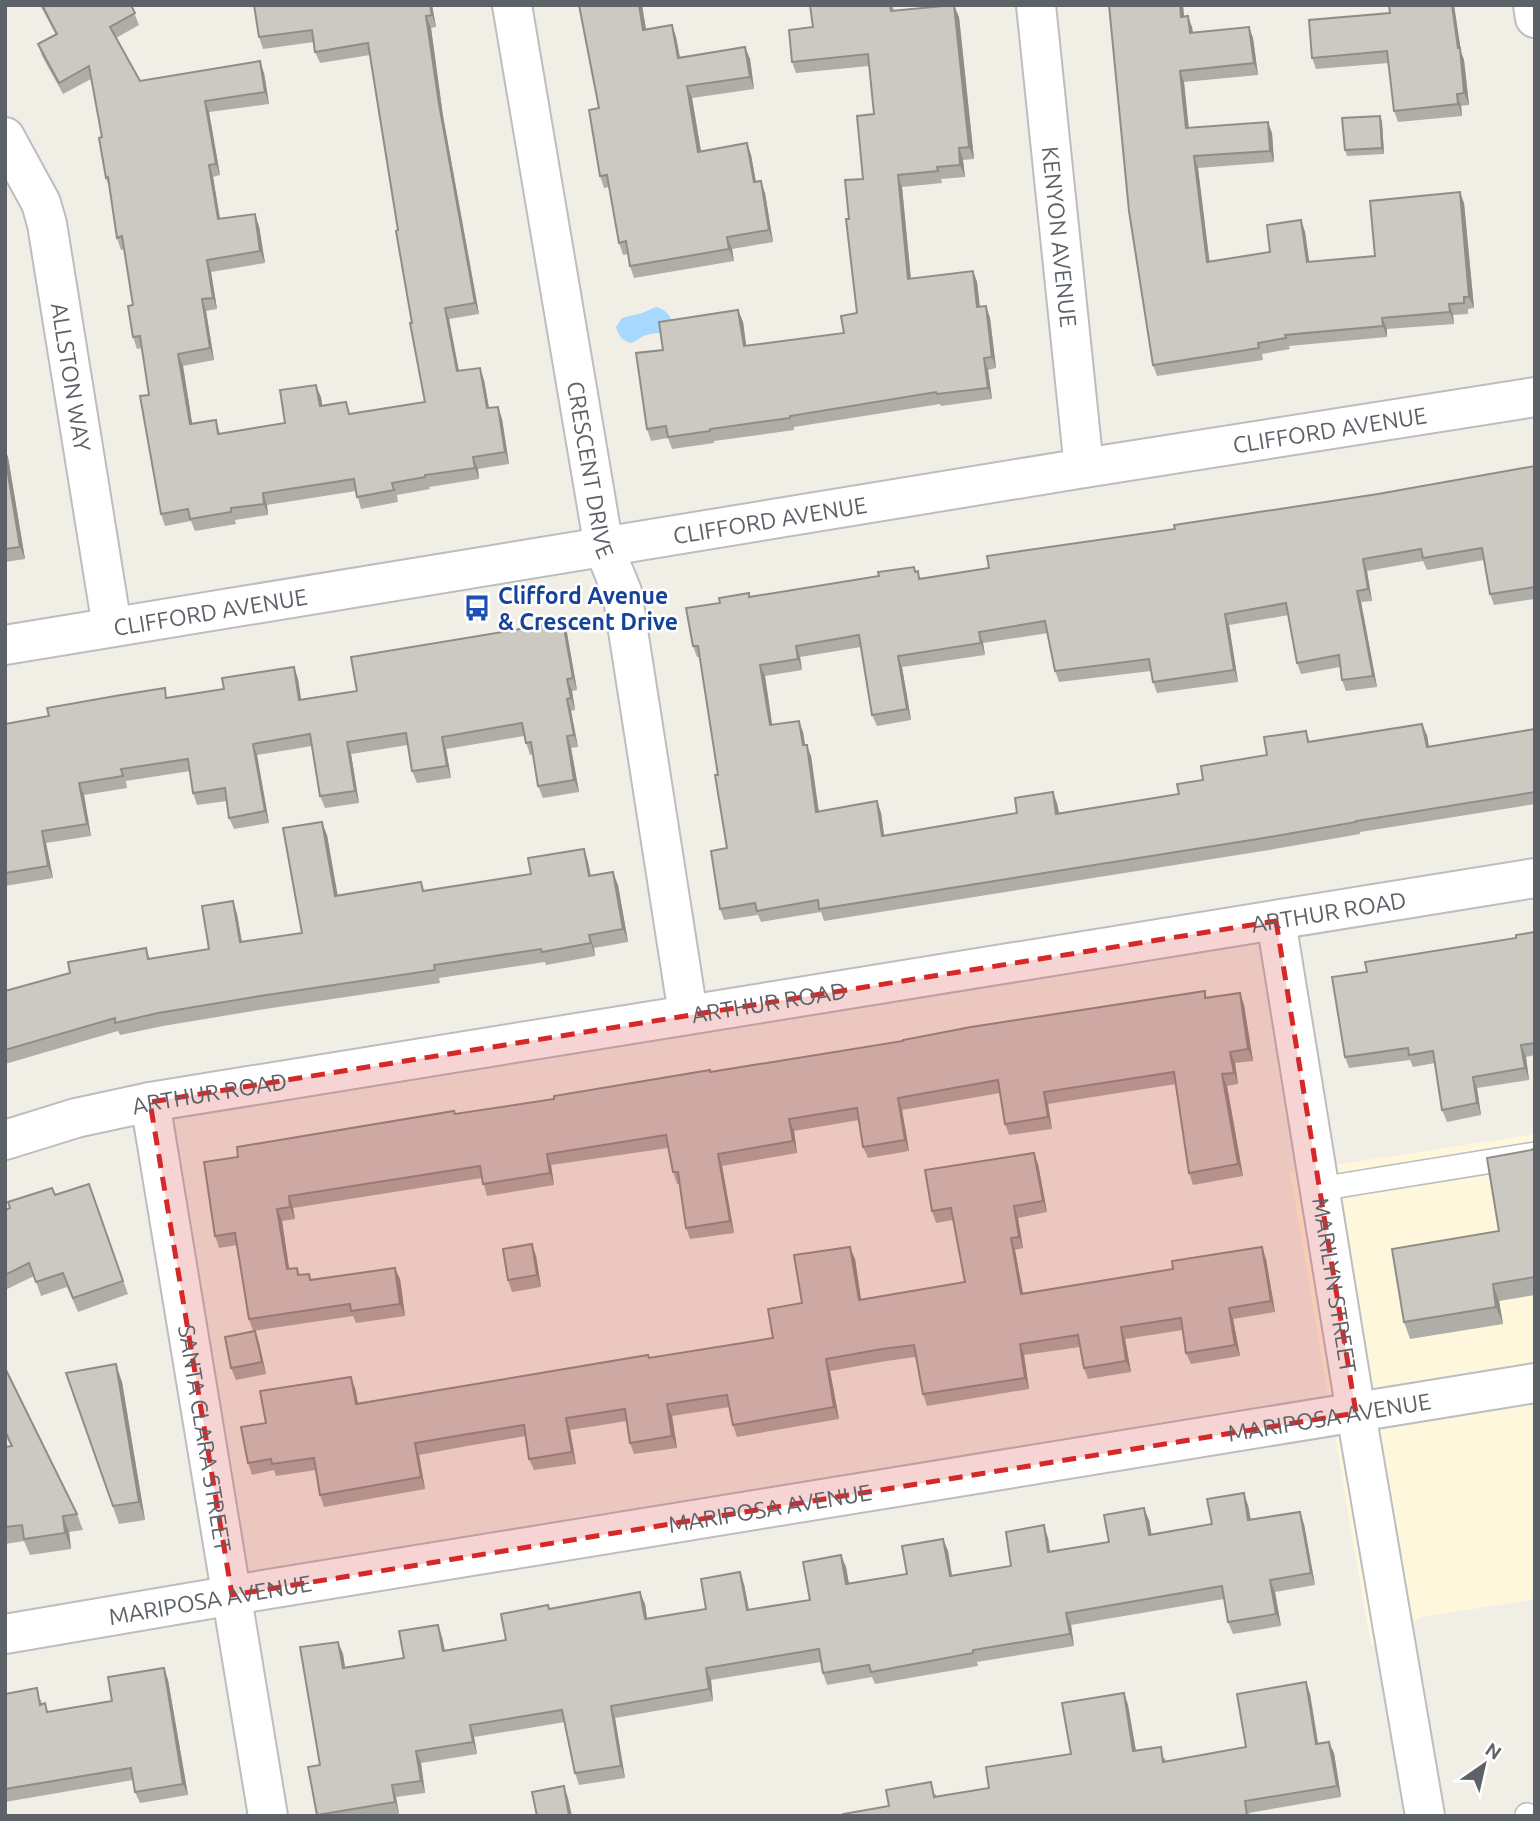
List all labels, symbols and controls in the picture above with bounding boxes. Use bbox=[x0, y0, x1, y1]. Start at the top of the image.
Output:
street label: KENYON AVENUE bbox=[1038, 145, 1082, 328]
street label: ALLSTON WAY bbox=[47, 301, 96, 454]
street label: CRESCENT DRIVE bbox=[563, 379, 619, 562]
street label: CLIFFORD AVENUE bbox=[1231, 402, 1428, 457]
street label: CLIFFORD AVENUE bbox=[671, 491, 869, 548]
street label: CLIFFORD AVENUE bbox=[112, 583, 309, 640]
place label: Clifford Avenue & Crescent Drive bbox=[498, 583, 678, 634]
bus stop icon: Clifford Avenue & Crescent Drive bbox=[462, 593, 492, 623]
street label: ARTHUR ROAD bbox=[1249, 887, 1408, 936]
street label: ARTHUR ROAD bbox=[690, 977, 848, 1027]
street label: ARTHUR ROAD bbox=[129, 1068, 288, 1118]
street label: MARILYN STREET bbox=[1309, 1196, 1362, 1375]
street label: SANTA CLARA STREET bbox=[175, 1323, 237, 1554]
street label: MARIPOSA AVENUE bbox=[1226, 1388, 1433, 1445]
street label: MARIPOSA AVENUE bbox=[666, 1479, 873, 1536]
street label: MARIPOSA AVENUE bbox=[107, 1570, 313, 1629]
north arrow bbox=[1449, 1730, 1519, 1800]
text: N bbox=[1481, 1738, 1506, 1764]

